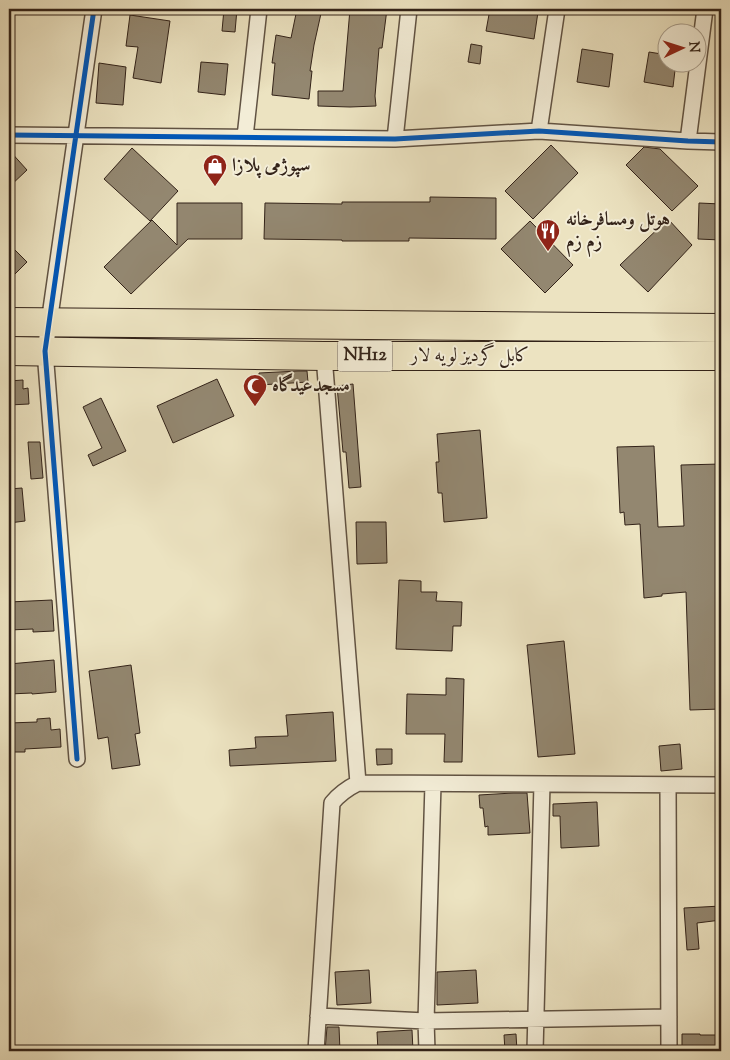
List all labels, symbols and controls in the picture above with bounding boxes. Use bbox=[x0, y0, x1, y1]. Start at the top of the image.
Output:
north arrow bbox=[658, 22, 708, 72]
text: N bbox=[683, 41, 703, 54]
shop icon: سپوژمی پلازا bbox=[202, 153, 228, 187]
place label: سپوژمی پلازا bbox=[232, 153, 310, 180]
place label: هوتل ومسافرخانه زم زم bbox=[566, 207, 670, 258]
restaurant icon: هوتل ومسافرخانه زم زم bbox=[535, 218, 561, 252]
road number: NH12 bbox=[338, 341, 392, 372]
street label: کابل گردیز لویه لار bbox=[408, 342, 530, 370]
mosque icon: مسجدعیدگاه bbox=[242, 373, 268, 407]
place label: مسجدعیدگاه bbox=[272, 373, 350, 400]

